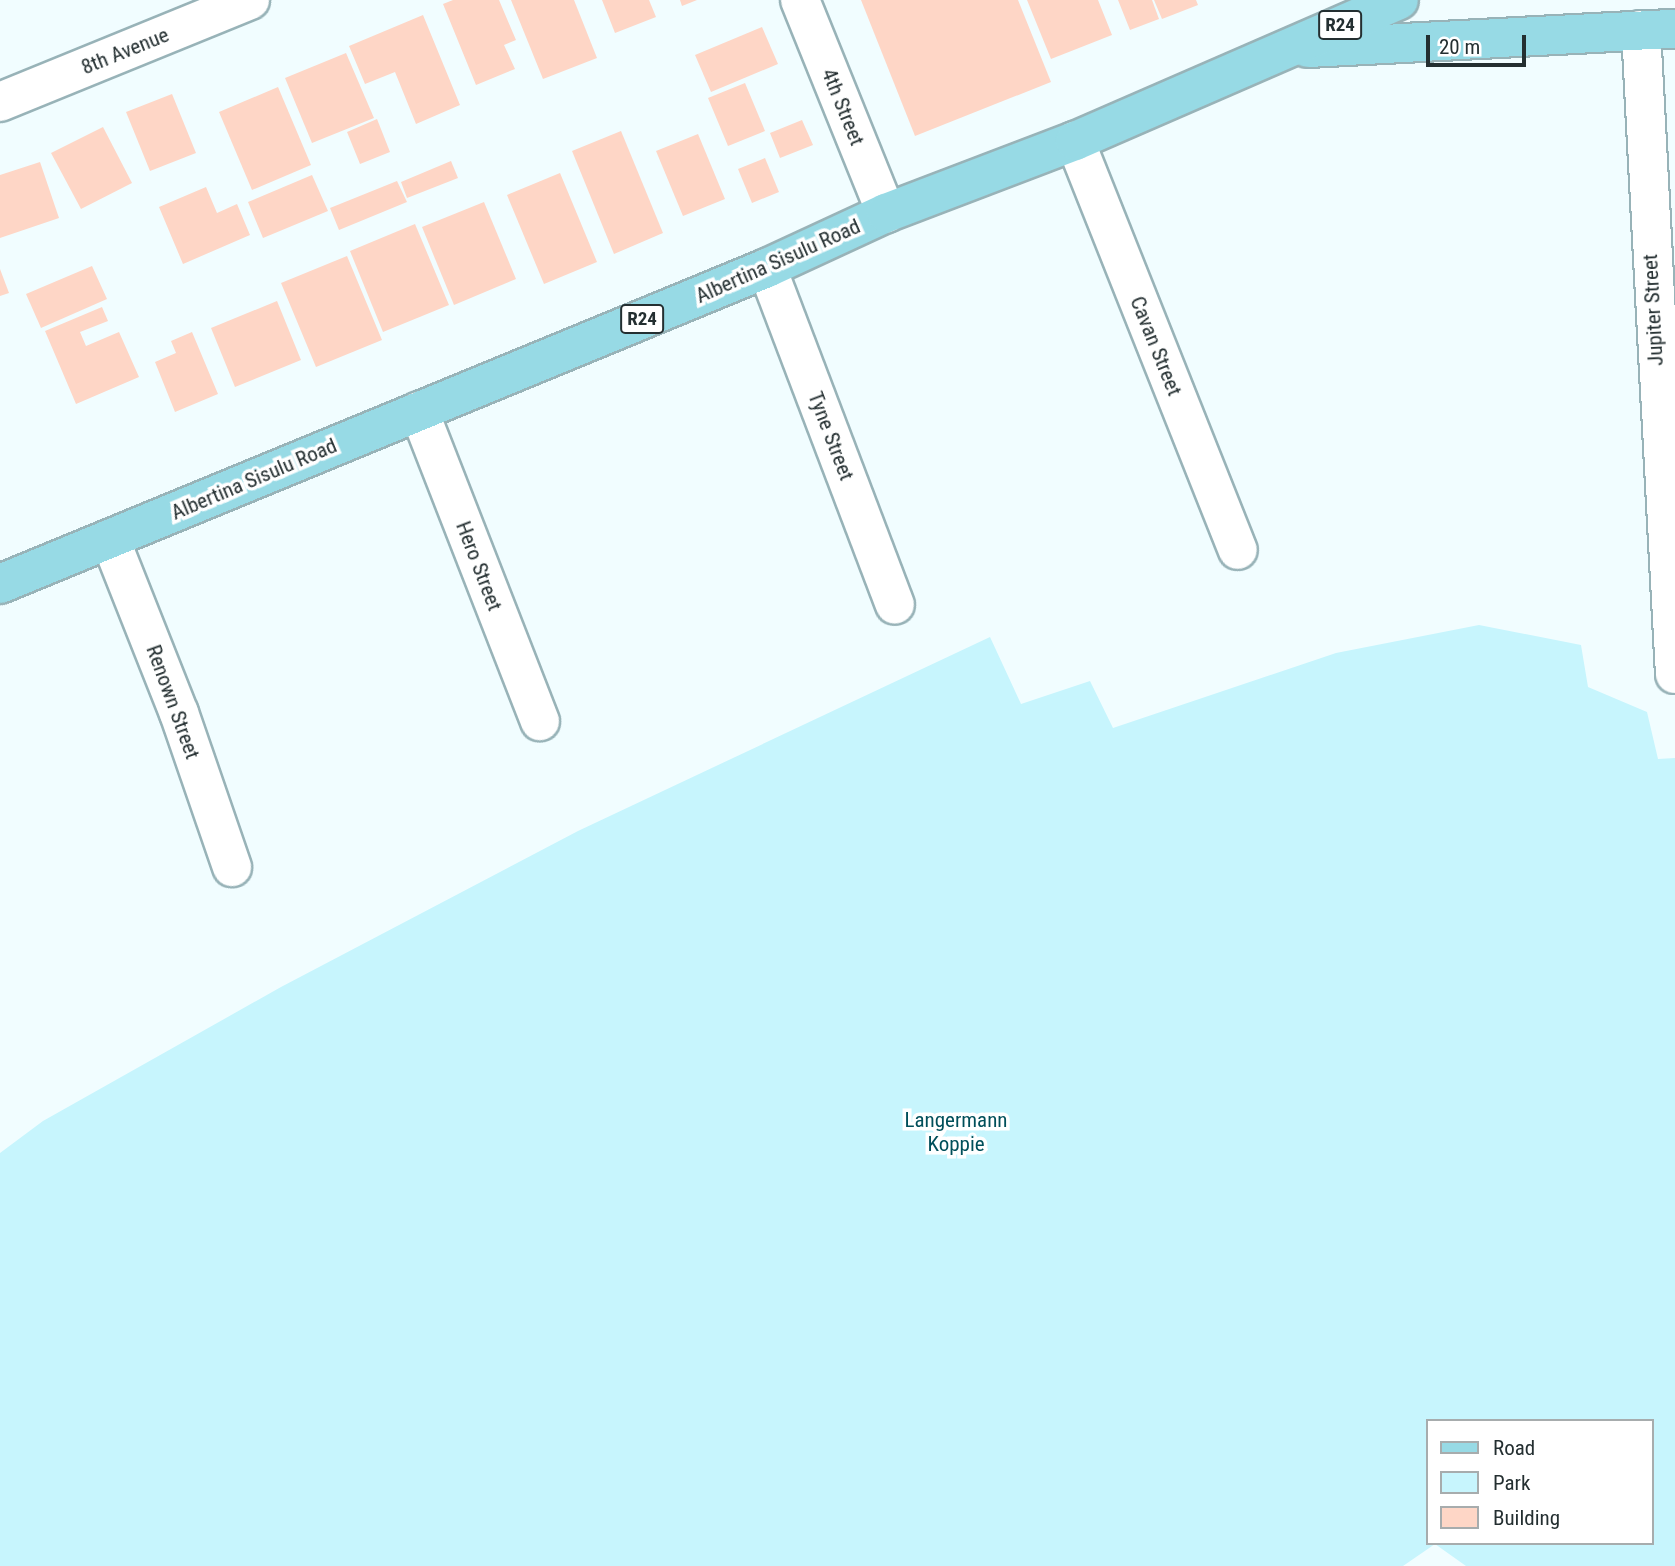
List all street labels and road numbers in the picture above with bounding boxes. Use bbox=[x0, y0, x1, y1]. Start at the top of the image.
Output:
road number: R24 bbox=[1317, 10, 1363, 41]
street label: 8th Avenue bbox=[78, 22, 172, 80]
street label: 4th Street bbox=[816, 65, 870, 149]
street label: Albertina Sisulu Road bbox=[692, 213, 864, 309]
street label: Jupiter Street bbox=[1637, 253, 1669, 367]
street label: Cavan Street bbox=[1125, 293, 1187, 399]
road number: R24 bbox=[619, 304, 665, 334]
street label: Tyne Street bbox=[803, 388, 859, 484]
street label: Albertina Sisulu Road bbox=[167, 433, 341, 525]
street label: Hero Street bbox=[450, 518, 508, 614]
street label: Renown Street bbox=[141, 642, 205, 762]

